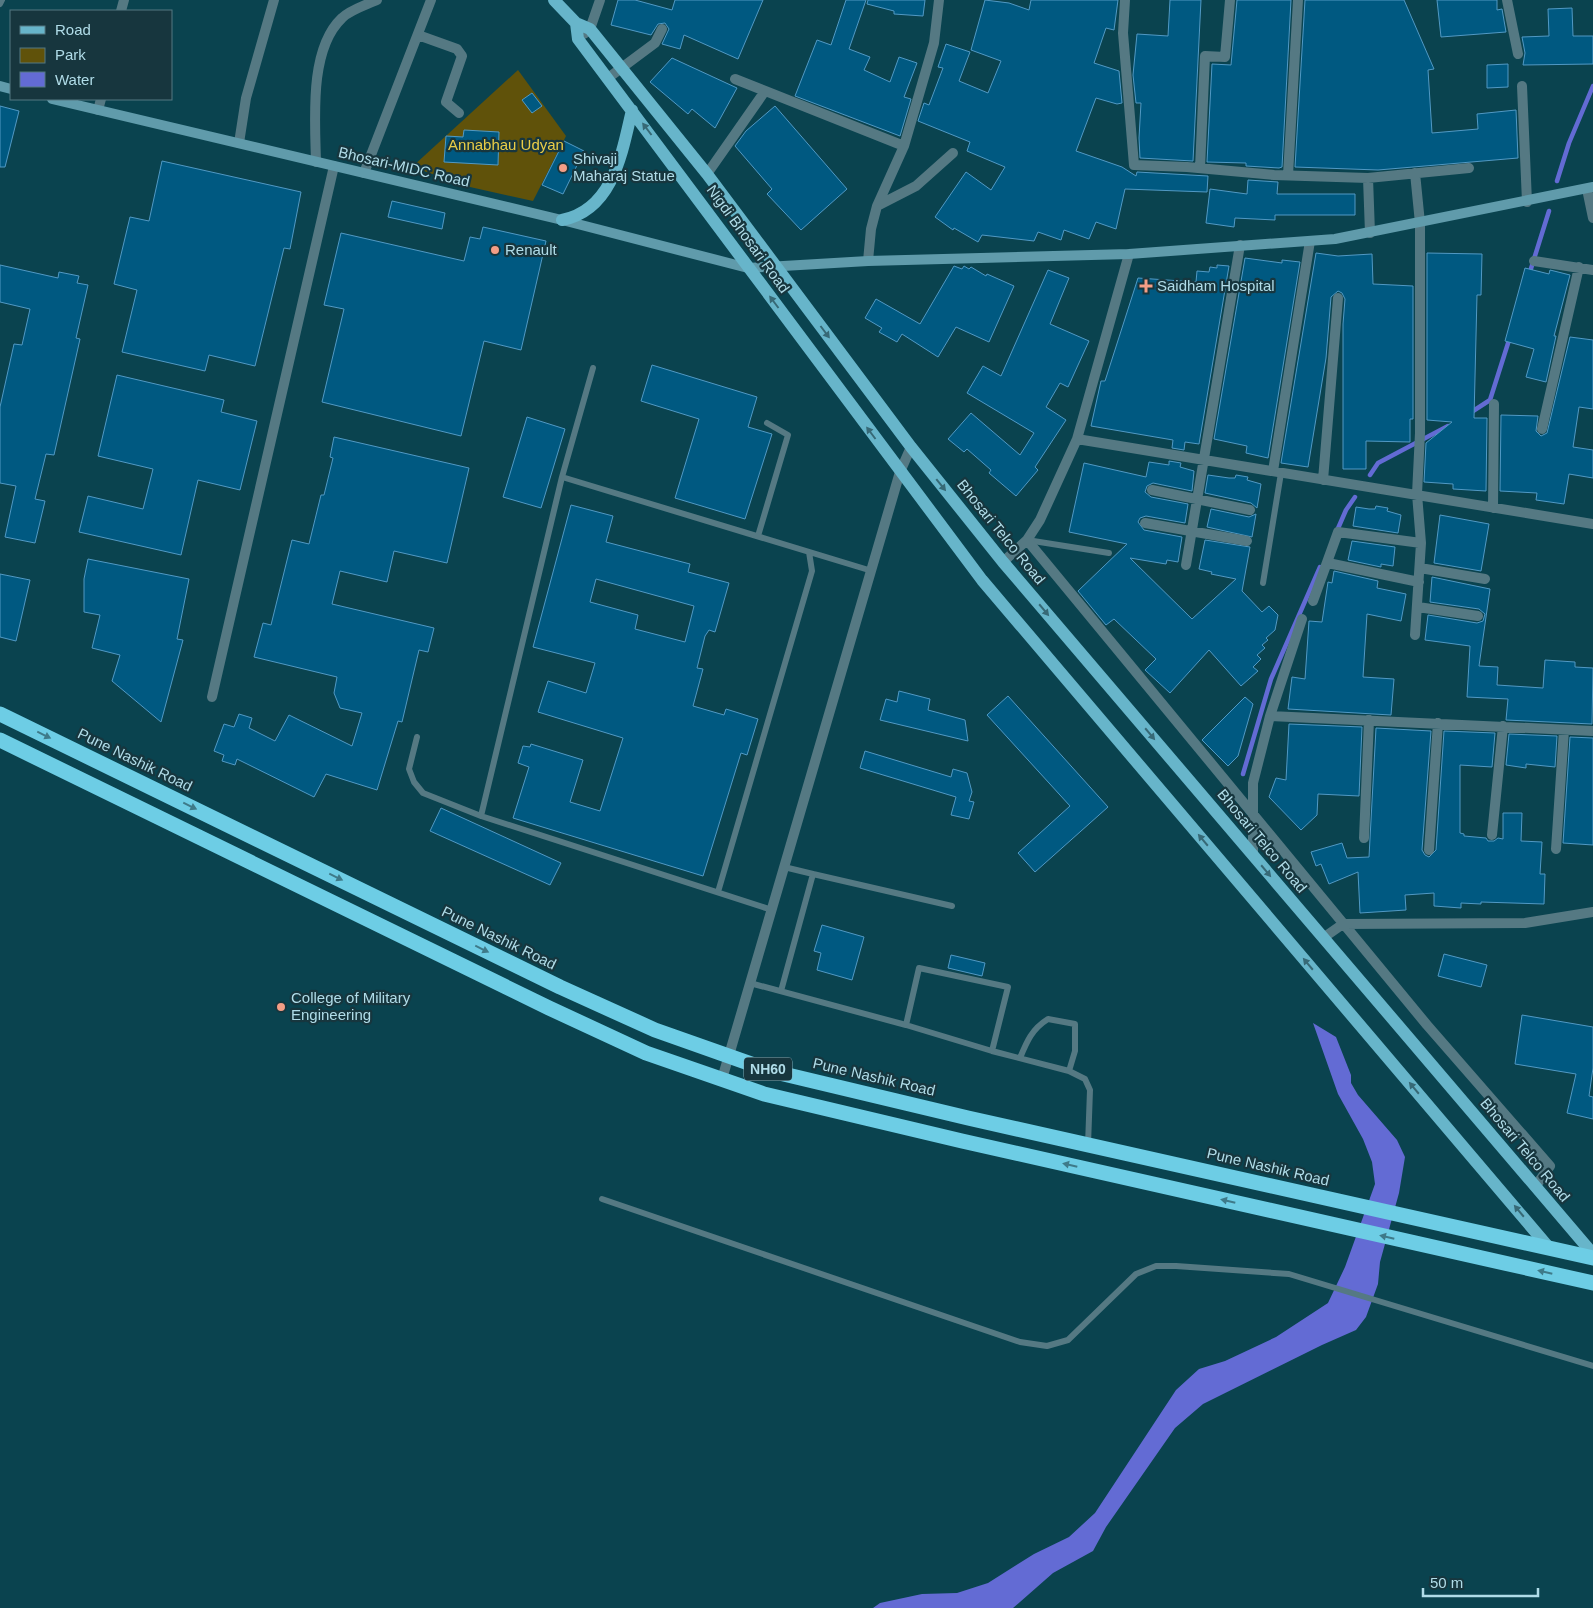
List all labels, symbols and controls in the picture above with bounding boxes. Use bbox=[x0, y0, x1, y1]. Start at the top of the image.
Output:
legend bbox=[10, 10, 172, 100]
text: Road bbox=[55, 21, 91, 38]
text: Park bbox=[55, 46, 86, 63]
text: Water bbox=[55, 71, 94, 88]
one-way arrow bbox=[642, 122, 652, 136]
park label: Annabhau Udyan bbox=[448, 136, 564, 153]
street label: Bhosari-MIDC Road bbox=[337, 143, 471, 190]
place label: Shivaji Maharaj Statue bbox=[573, 150, 675, 184]
marker: Shivaji Maharaj Statue bbox=[557, 162, 569, 174]
street label: Nigdi Bhosari Road bbox=[704, 181, 793, 296]
place label: Renault bbox=[505, 241, 558, 258]
marker: Renault bbox=[489, 244, 501, 256]
place label: Saidham Hospital bbox=[1157, 277, 1275, 294]
marker: Saidham Hospital bbox=[1139, 279, 1153, 293]
one-way arrow bbox=[769, 295, 779, 309]
one-way arrow bbox=[820, 325, 830, 339]
one-way arrow bbox=[866, 426, 876, 440]
street label: Bhosari Telco Road bbox=[954, 476, 1049, 587]
one-way arrow bbox=[936, 478, 947, 491]
one-way arrow bbox=[1039, 604, 1050, 617]
street label: Pune Nashik Road bbox=[75, 724, 195, 795]
one-way arrow bbox=[1144, 727, 1155, 740]
one-way arrow bbox=[37, 731, 51, 739]
street label: Bhosari Telco Road bbox=[1214, 785, 1311, 896]
one-way arrow bbox=[183, 802, 197, 810]
one-way arrow bbox=[1198, 834, 1209, 846]
one-way arrow bbox=[1261, 864, 1272, 877]
one-way arrow bbox=[329, 874, 343, 882]
street label: Pune Nashik Road bbox=[439, 902, 559, 973]
one-way arrow bbox=[475, 945, 489, 953]
one-way arrow bbox=[1303, 957, 1314, 970]
place label: College of Military Engineering bbox=[291, 989, 411, 1023]
marker: College of Military Engineering bbox=[275, 1001, 287, 1013]
street label: Pune Nashik Road bbox=[811, 1054, 937, 1099]
road number: NH60 bbox=[744, 1058, 792, 1080]
one-way arrow bbox=[1408, 1081, 1419, 1094]
street label: Bhosari Telco Road bbox=[1477, 1094, 1574, 1205]
street label: Pune Nashik Road bbox=[1205, 1144, 1331, 1189]
one-way arrow bbox=[1062, 1161, 1077, 1169]
one-way arrow bbox=[1221, 1197, 1236, 1205]
one-way arrow bbox=[1513, 1205, 1524, 1218]
one-way arrow bbox=[1379, 1233, 1394, 1241]
one-way arrow bbox=[1538, 1268, 1553, 1276]
scale bar bbox=[1423, 1566, 1538, 1598]
text: 50 m bbox=[1430, 1574, 1463, 1591]

